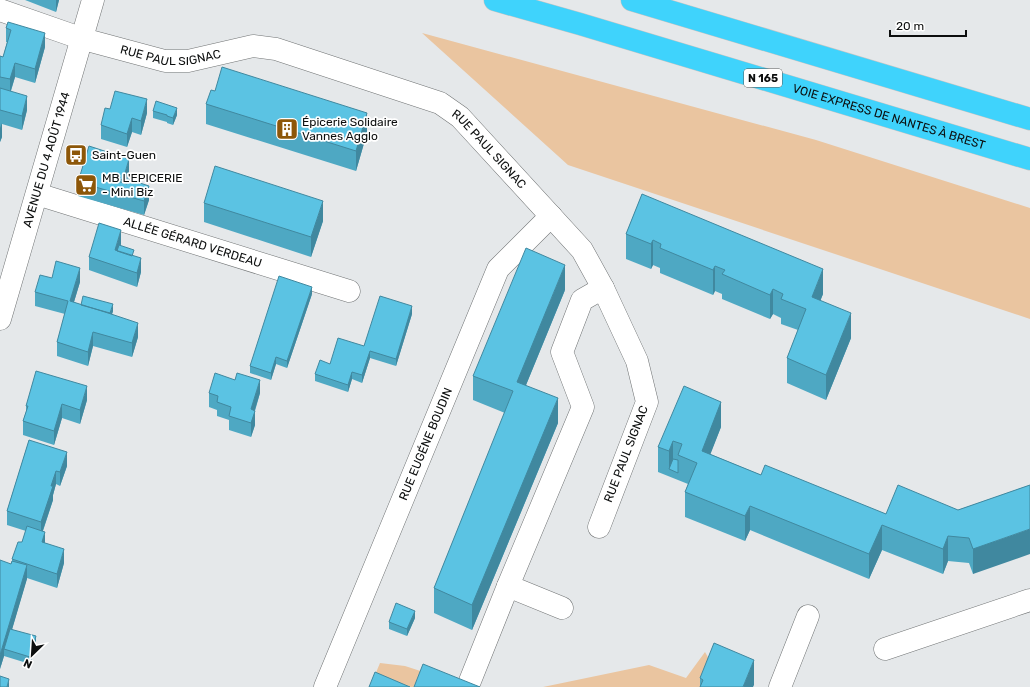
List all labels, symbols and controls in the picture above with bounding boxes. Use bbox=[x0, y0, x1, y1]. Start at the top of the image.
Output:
scale bar bbox=[890, 12, 966, 38]
text: 20 m bbox=[896, 19, 924, 33]
street label: RUE PAUL SIGNAC bbox=[119, 42, 222, 69]
road number: N 165 bbox=[744, 69, 782, 87]
street label: VOIE EXPRESS DE NANTES À BREST bbox=[791, 81, 987, 152]
street label: AVENUE DU 4 AOÛT 1944 bbox=[20, 90, 73, 229]
street label: RUE PAUL SIGNAC bbox=[449, 107, 529, 191]
place label: Épicerie Solidaire Vannes Agglo bbox=[302, 115, 398, 143]
building icon: Épicerie Solidaire Vannes Agglo bbox=[274, 116, 300, 142]
bus stop icon: Saint-Guen bbox=[63, 142, 89, 168]
place label: Saint-Guen bbox=[92, 148, 156, 162]
place label: MB L'EPICERIE - Mini Biz bbox=[102, 171, 183, 199]
supermarket icon: MB L'EPICERIE - Mini Biz bbox=[73, 172, 99, 198]
street label: ALLÉE GÉRARD VERDEAU bbox=[122, 214, 264, 270]
street label: RUE EUGÉNE BOUDIN bbox=[396, 386, 455, 502]
street label: RUE PAUL SIGNAC bbox=[601, 404, 651, 504]
north arrow bbox=[12, 635, 52, 675]
text: N bbox=[22, 656, 34, 671]

